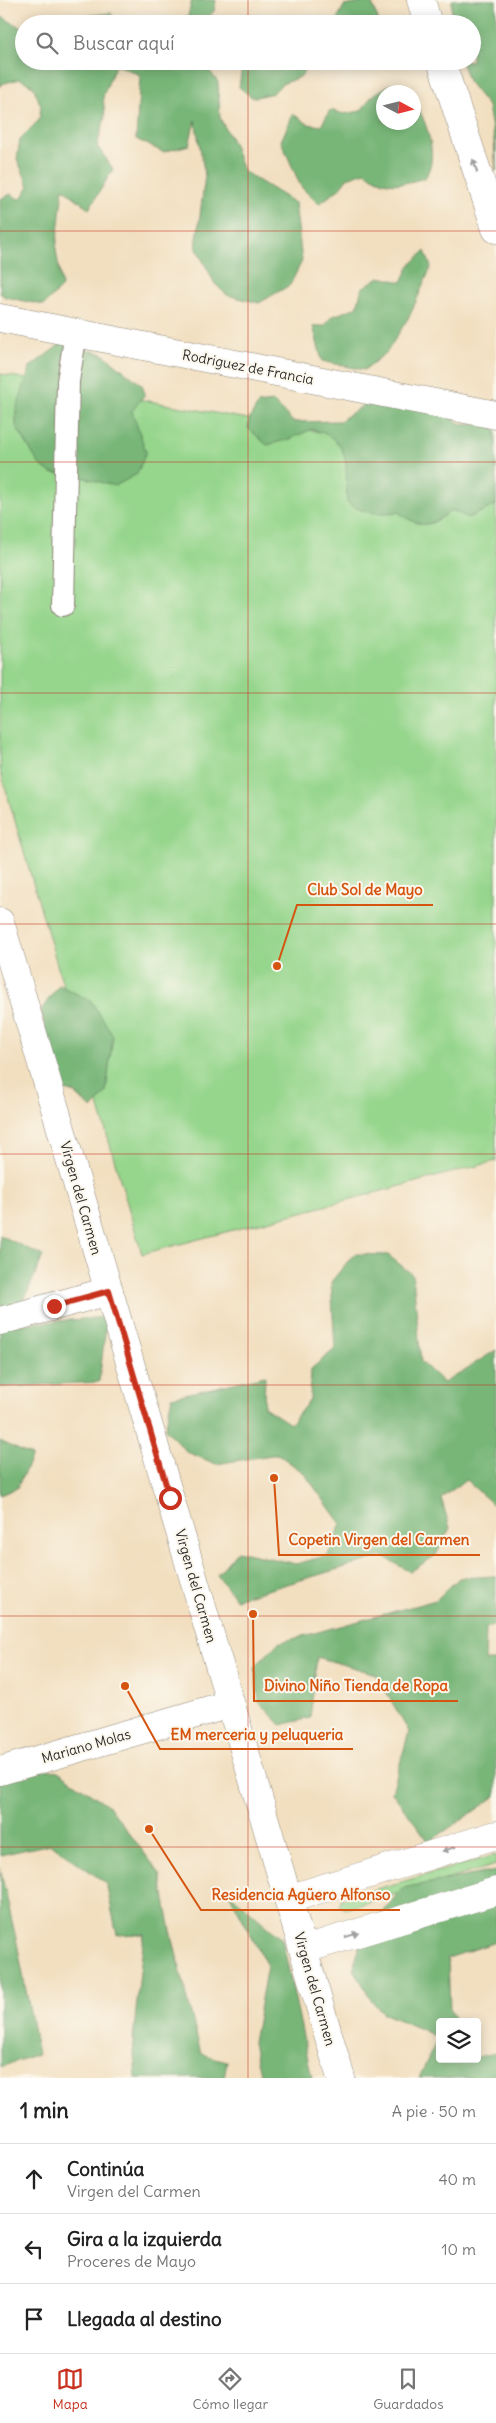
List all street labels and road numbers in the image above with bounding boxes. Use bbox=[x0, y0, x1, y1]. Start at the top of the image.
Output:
street label: Rodriguez de Francia bbox=[181, 345, 315, 389]
street label: Virgen del Carmen bbox=[56, 1139, 106, 1257]
street label: Virgen del Carmen bbox=[171, 1527, 221, 1645]
street label: Mariano Molas bbox=[39, 1725, 133, 1767]
street label: Virgen del Carmen bbox=[290, 1930, 340, 2048]

